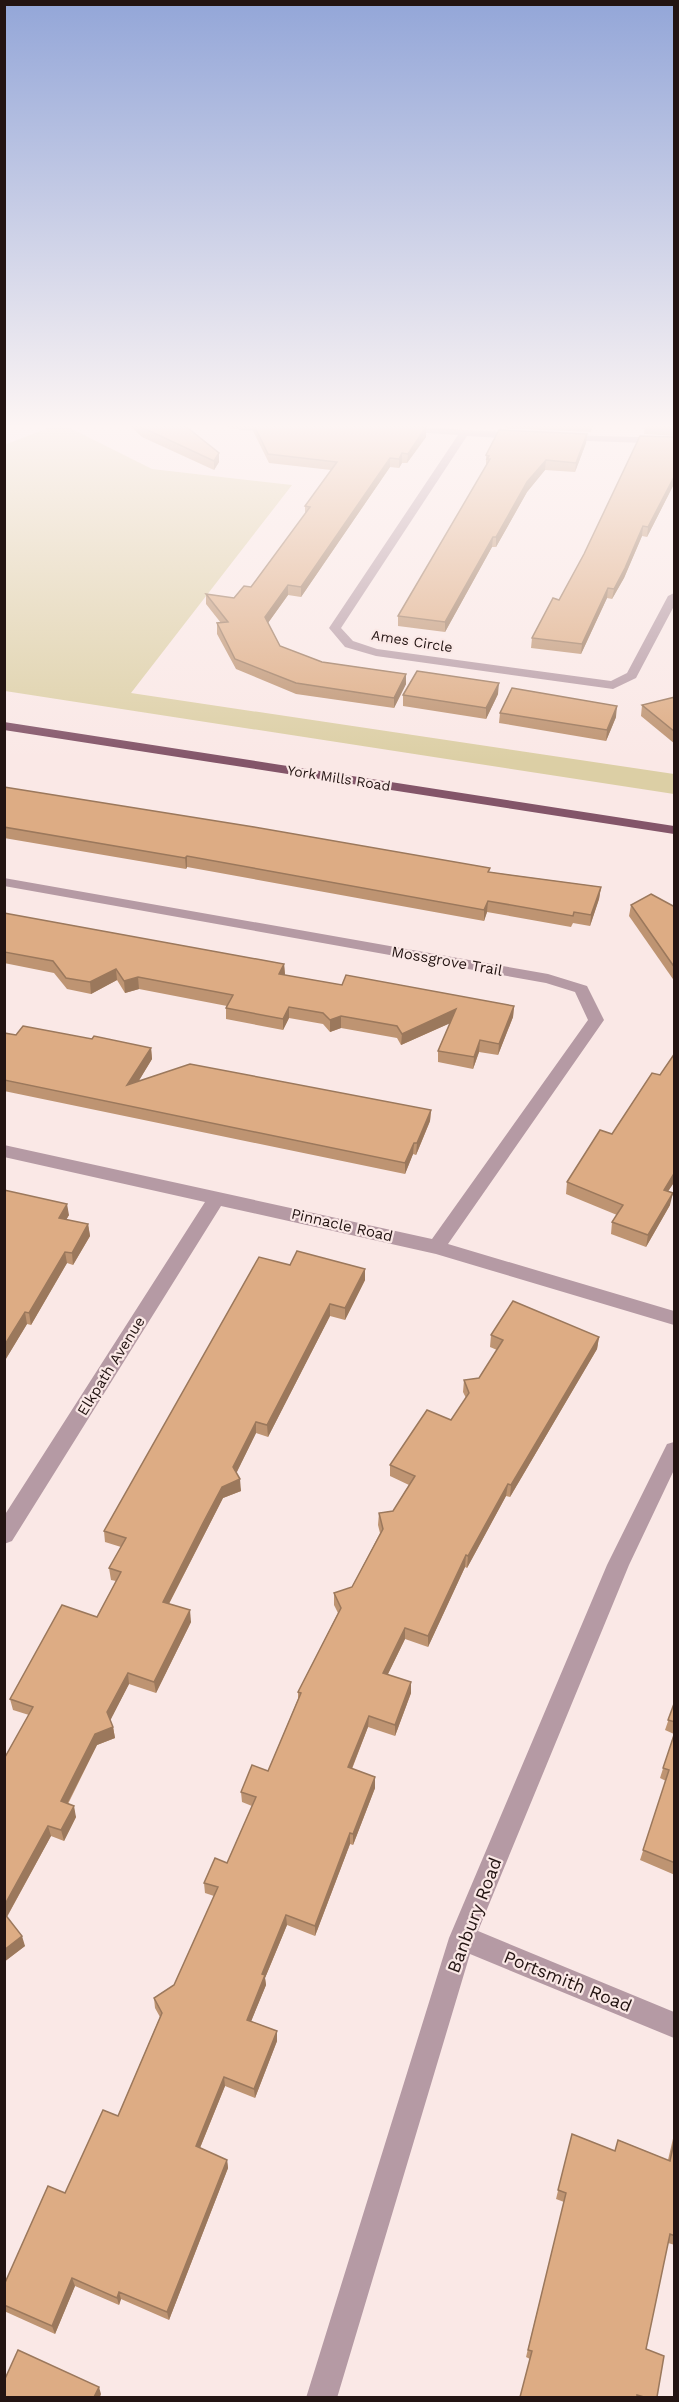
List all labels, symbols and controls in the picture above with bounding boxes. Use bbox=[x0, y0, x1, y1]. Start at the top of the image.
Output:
street label: Ames Circle bbox=[370, 627, 454, 655]
street label: York Mills Road bbox=[286, 762, 392, 794]
street label: Mossgrove Trail bbox=[390, 942, 504, 980]
street label: Pinnacle Road bbox=[290, 1205, 394, 1245]
street label: Elkpath Avenue bbox=[73, 1313, 149, 1419]
street label: Banbury Road bbox=[442, 1854, 506, 1976]
street label: Portsmith Road bbox=[501, 1946, 635, 2016]

